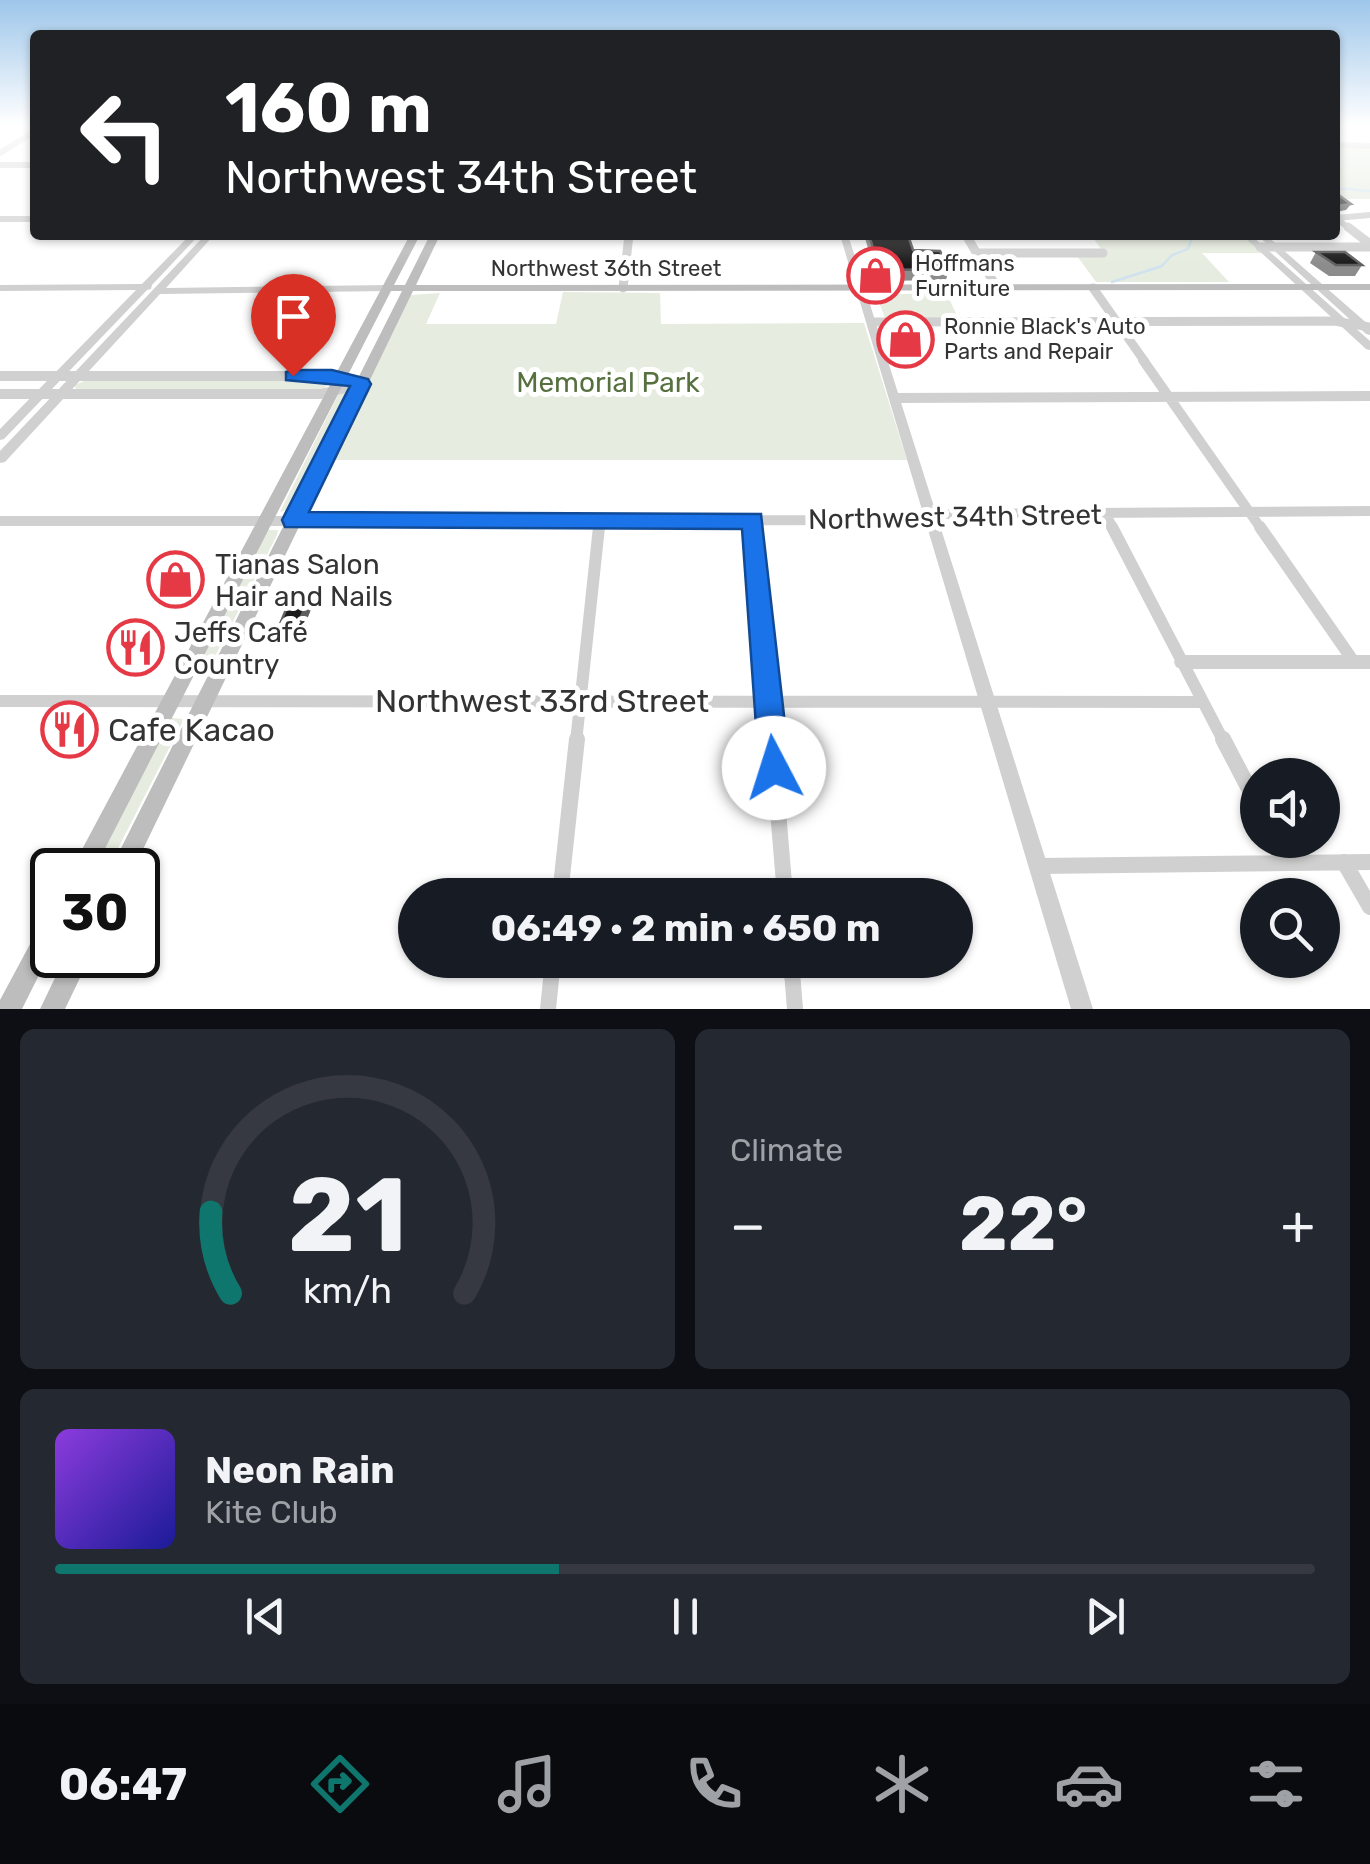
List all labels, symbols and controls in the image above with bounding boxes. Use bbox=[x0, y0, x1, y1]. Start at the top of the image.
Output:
text: 160 m bbox=[225, 67, 432, 150]
icon: left bbox=[60, 70, 190, 200]
text: Northwest 34th Street bbox=[225, 151, 697, 204]
shop icon: Hoffmans Furniture bbox=[846, 246, 906, 306]
place label: Hoffmans Furniture bbox=[915, 250, 1015, 302]
street label: Northwest 36th Street bbox=[491, 255, 722, 282]
pin bbox=[251, 274, 336, 377]
icon: arrive bbox=[266, 289, 321, 344]
shop icon: Ronnie Black's Auto Parts and Repair bbox=[875, 309, 935, 369]
place label: Ronnie Black's Auto Parts and Repair bbox=[944, 313, 1146, 365]
park label: Memorial Park bbox=[516, 366, 700, 399]
street label: Northwest 34th Street bbox=[808, 498, 1102, 536]
place label: Tianas Salon Hair and Nails bbox=[215, 548, 393, 613]
shop icon: Tianas Salon Hair and Nails bbox=[146, 550, 206, 610]
place label: Jeffs Café Country bbox=[174, 616, 308, 681]
restaurant icon: Jeffs Café Country bbox=[105, 618, 165, 678]
street label: Northwest 33rd Street bbox=[375, 682, 709, 720]
restaurant icon: Cafe Kacao bbox=[39, 700, 99, 760]
place label: Cafe Kacao bbox=[108, 711, 275, 749]
position arrow bbox=[722, 716, 826, 820]
map controls bbox=[1240, 758, 1340, 978]
button: sound bbox=[1240, 758, 1340, 858]
speed limit sign: 30 bbox=[30, 848, 160, 978]
button: search bbox=[1240, 878, 1340, 978]
text: 06:49 · 2 min · 650 m bbox=[490, 905, 881, 951]
text: Climate bbox=[730, 1131, 843, 1169]
text: 21 bbox=[288, 1154, 407, 1277]
text: 22° bbox=[959, 1180, 1087, 1269]
text: − bbox=[730, 1193, 766, 1258]
text: + bbox=[1281, 1193, 1315, 1258]
text: km/h bbox=[303, 1270, 392, 1312]
text: Neon Rain bbox=[205, 1447, 395, 1493]
text: Kite Club bbox=[205, 1493, 338, 1531]
icon: previous bbox=[238, 1589, 293, 1644]
icon: pause bbox=[658, 1589, 713, 1644]
icon: next bbox=[1078, 1589, 1133, 1644]
icon: directions bbox=[305, 1749, 375, 1819]
icon: music bbox=[492, 1749, 562, 1819]
icon: phone bbox=[679, 1749, 749, 1819]
icon: climate bbox=[867, 1749, 937, 1819]
icon: car bbox=[1054, 1749, 1124, 1819]
icon: filters bbox=[1241, 1749, 1311, 1819]
text: 06:47 bbox=[59, 1758, 187, 1811]

